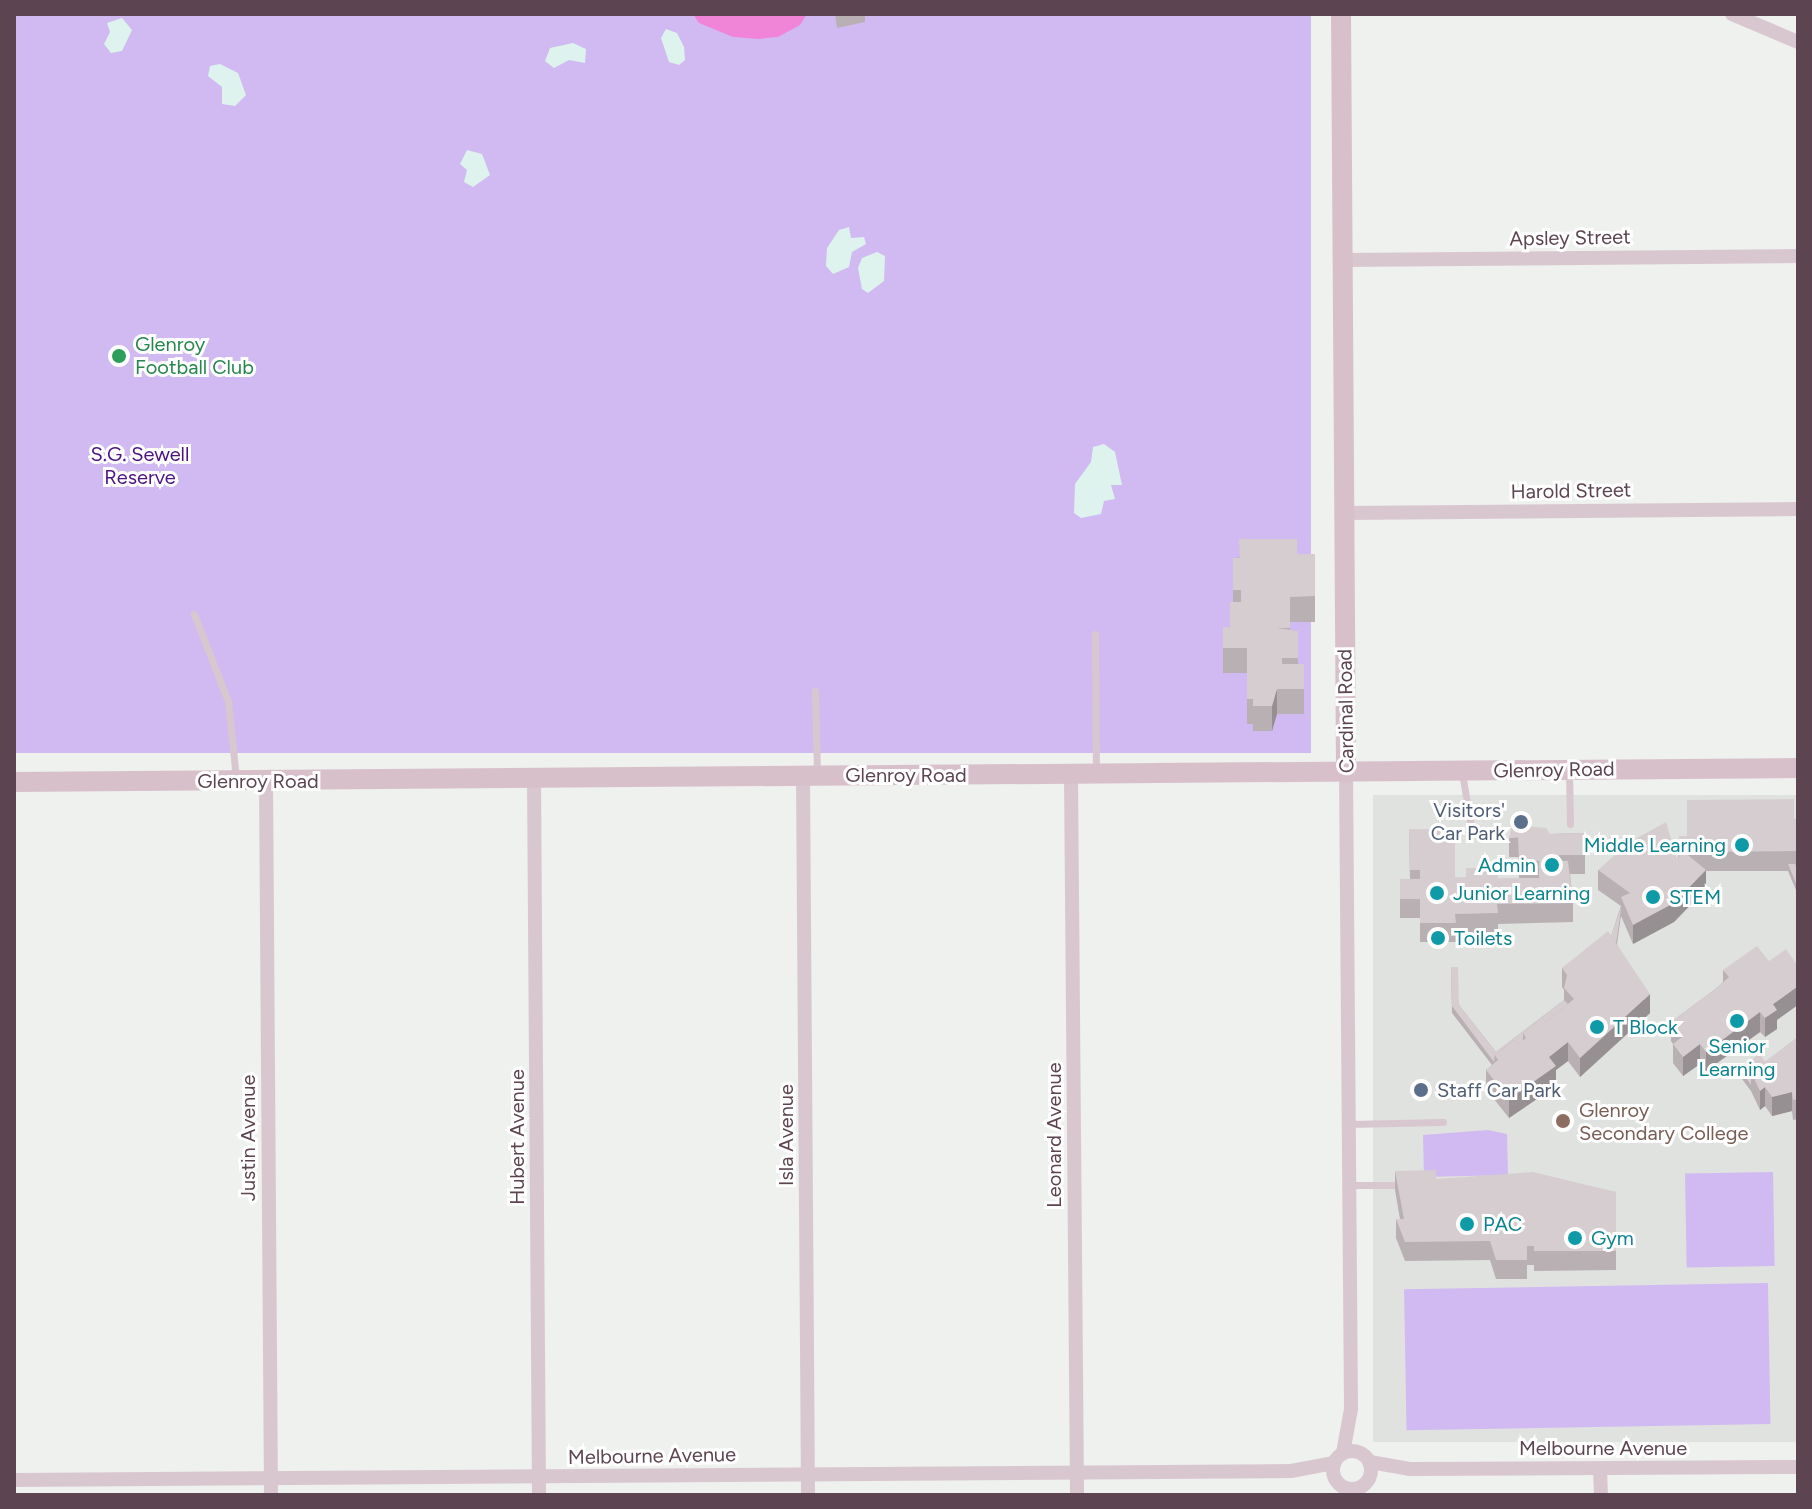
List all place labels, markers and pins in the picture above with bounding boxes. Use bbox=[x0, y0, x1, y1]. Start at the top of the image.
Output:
place label: Glenroy Football Club bbox=[135, 332, 254, 379]
marker: Glenroy Football Club bbox=[110, 347, 128, 365]
place label: Visitors' Car Park bbox=[1431, 798, 1505, 845]
marker: Visitors' Car Park bbox=[1512, 813, 1530, 831]
place label: Middle Learning bbox=[1584, 833, 1726, 857]
marker: Middle Learning bbox=[1733, 836, 1751, 854]
place label: Admin bbox=[1478, 853, 1536, 877]
marker: Admin bbox=[1543, 856, 1561, 874]
place label: Junior Learning bbox=[1453, 881, 1591, 905]
marker: Junior Learning bbox=[1428, 884, 1446, 902]
place label: STEM bbox=[1669, 885, 1721, 909]
marker: STEM bbox=[1644, 888, 1662, 906]
place label: Toilets bbox=[1454, 926, 1512, 950]
marker: Toilets bbox=[1429, 929, 1447, 947]
marker: Senior Learning bbox=[1728, 1012, 1746, 1030]
place label: T Block bbox=[1613, 1015, 1678, 1039]
marker: T Block bbox=[1588, 1018, 1606, 1036]
place label: Senior Learning bbox=[1699, 1034, 1775, 1081]
place label: Staff Car Park bbox=[1437, 1078, 1561, 1102]
marker: Staff Car Park bbox=[1412, 1081, 1430, 1099]
place label: Glenroy Secondary College bbox=[1579, 1098, 1748, 1145]
marker: Glenroy Secondary College bbox=[1554, 1112, 1572, 1130]
place label: PAC bbox=[1483, 1212, 1522, 1236]
marker: PAC bbox=[1458, 1215, 1476, 1233]
place label: Gym bbox=[1591, 1226, 1634, 1250]
marker: Gym bbox=[1566, 1229, 1584, 1247]

